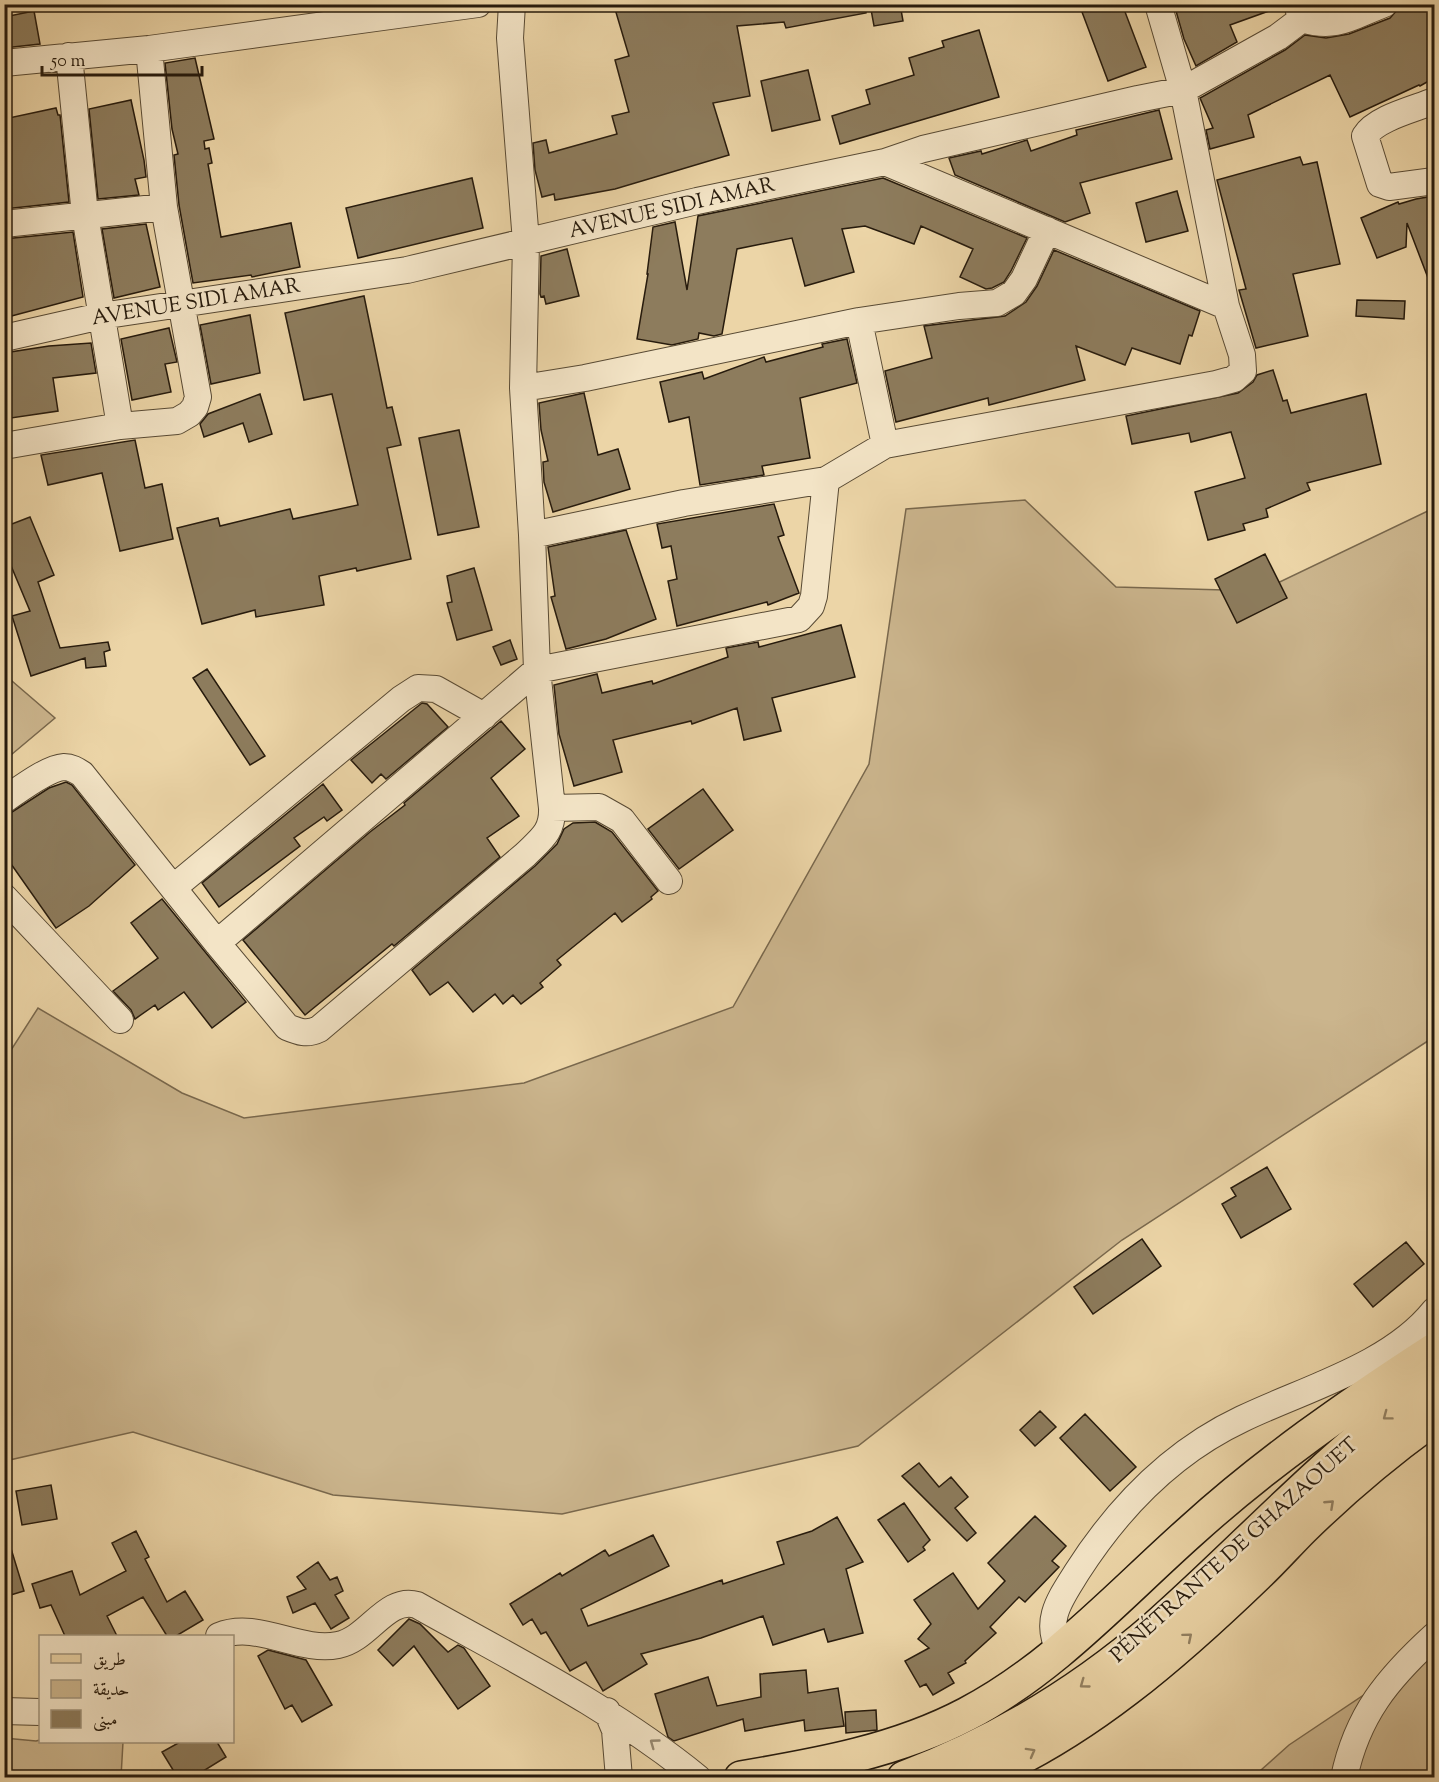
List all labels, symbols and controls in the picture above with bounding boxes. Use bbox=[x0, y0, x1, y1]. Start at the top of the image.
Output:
scale bar bbox=[42, 39, 202, 77]
text: 50 m bbox=[50, 49, 86, 75]
street label: AVENUE SIDI AMAR bbox=[566, 171, 778, 247]
street label: AVENUE SIDI AMAR bbox=[90, 272, 302, 334]
one-way arrow bbox=[1383, 1409, 1394, 1420]
street label: PÉNÉTRANTE DE GHAZAOUET bbox=[1104, 1431, 1366, 1671]
one-way arrow bbox=[1323, 1500, 1334, 1511]
one-way arrow bbox=[1181, 1634, 1192, 1645]
legend bbox=[39, 1635, 234, 1743]
text: طريق bbox=[93, 1648, 126, 1674]
one-way arrow bbox=[1080, 1677, 1091, 1688]
text: حديقة bbox=[93, 1678, 129, 1704]
text: مبنى bbox=[93, 1708, 118, 1734]
one-way arrow bbox=[649, 1739, 660, 1750]
one-way arrow bbox=[1025, 1748, 1035, 1759]

